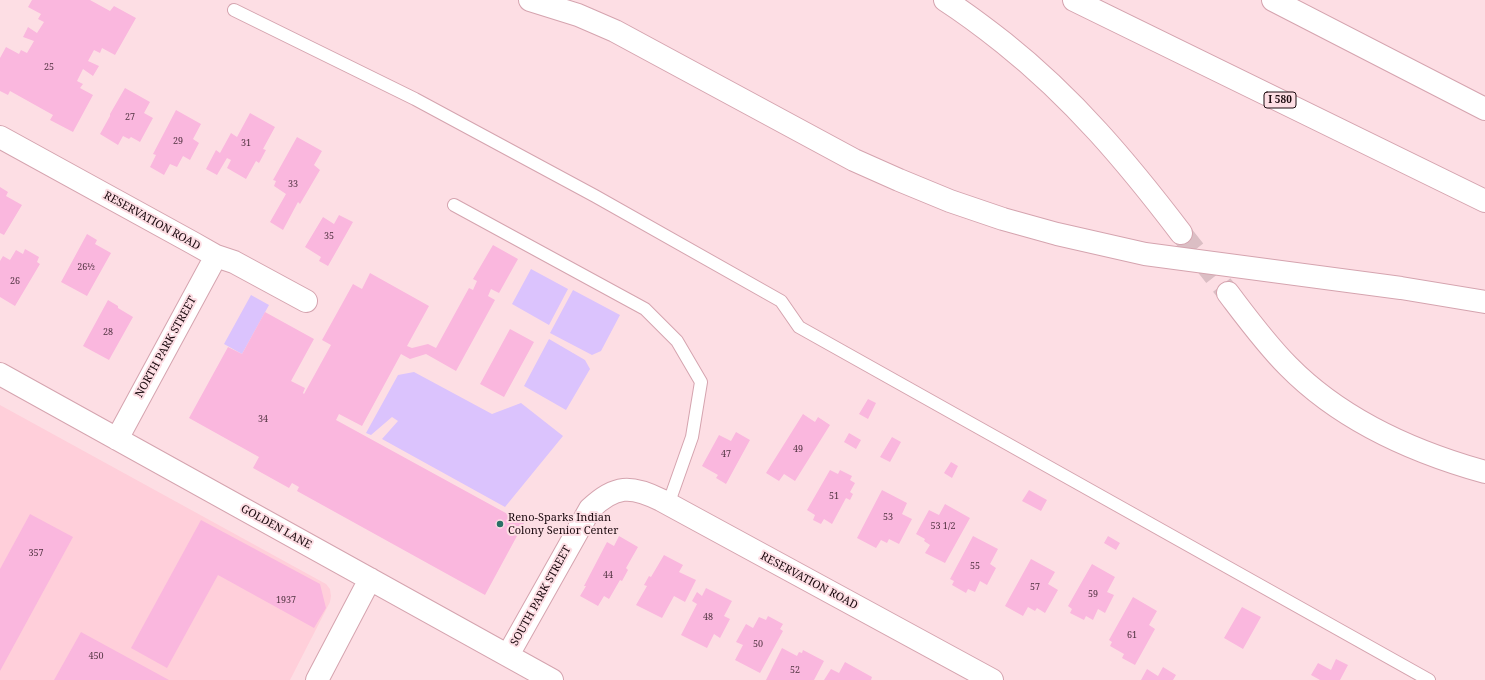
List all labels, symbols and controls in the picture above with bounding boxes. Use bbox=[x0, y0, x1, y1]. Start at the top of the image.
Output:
house number: 25 bbox=[44, 62, 54, 72]
road number: I 580 bbox=[1264, 92, 1296, 108]
house number: 27 bbox=[125, 112, 135, 122]
house number: 29 bbox=[173, 136, 183, 146]
house number: 31 bbox=[241, 138, 251, 148]
house number: 33 bbox=[288, 179, 298, 189]
street label: RESERVATION ROAD bbox=[101, 189, 203, 253]
house number: 35 bbox=[324, 231, 334, 241]
house number: 26½ bbox=[77, 262, 95, 272]
house number: 26 bbox=[10, 276, 20, 286]
street label: NORTH PARK STREET bbox=[133, 294, 199, 400]
house number: 28 bbox=[103, 327, 113, 337]
house number: 34 bbox=[258, 414, 268, 424]
house number: 49 bbox=[793, 444, 803, 454]
house number: 47 bbox=[721, 449, 731, 459]
house number: 51 bbox=[829, 491, 839, 501]
street label: GOLDEN LANE bbox=[238, 502, 314, 552]
place label: Reno-Sparks Indian Colony Senior Center bbox=[508, 511, 618, 537]
house number: 53 bbox=[883, 512, 893, 522]
marker: Reno-Sparks Indian Colony Senior Center bbox=[495, 519, 505, 529]
house number: 53 1/2 bbox=[930, 521, 956, 531]
street label: SOUTH PARK STREET bbox=[508, 544, 574, 648]
house number: 357 bbox=[28, 548, 44, 558]
street label: RESERVATION ROAD bbox=[758, 550, 860, 612]
house number: 55 bbox=[970, 561, 980, 571]
house number: 44 bbox=[603, 570, 613, 580]
house number: 57 bbox=[1030, 582, 1040, 592]
house number: 59 bbox=[1088, 589, 1098, 599]
house number: 1937 bbox=[276, 595, 296, 605]
house number: 48 bbox=[703, 612, 713, 622]
house number: 61 bbox=[1127, 630, 1137, 640]
house number: 50 bbox=[753, 639, 763, 649]
house number: 450 bbox=[88, 651, 104, 661]
house number: 52 bbox=[790, 665, 800, 675]

